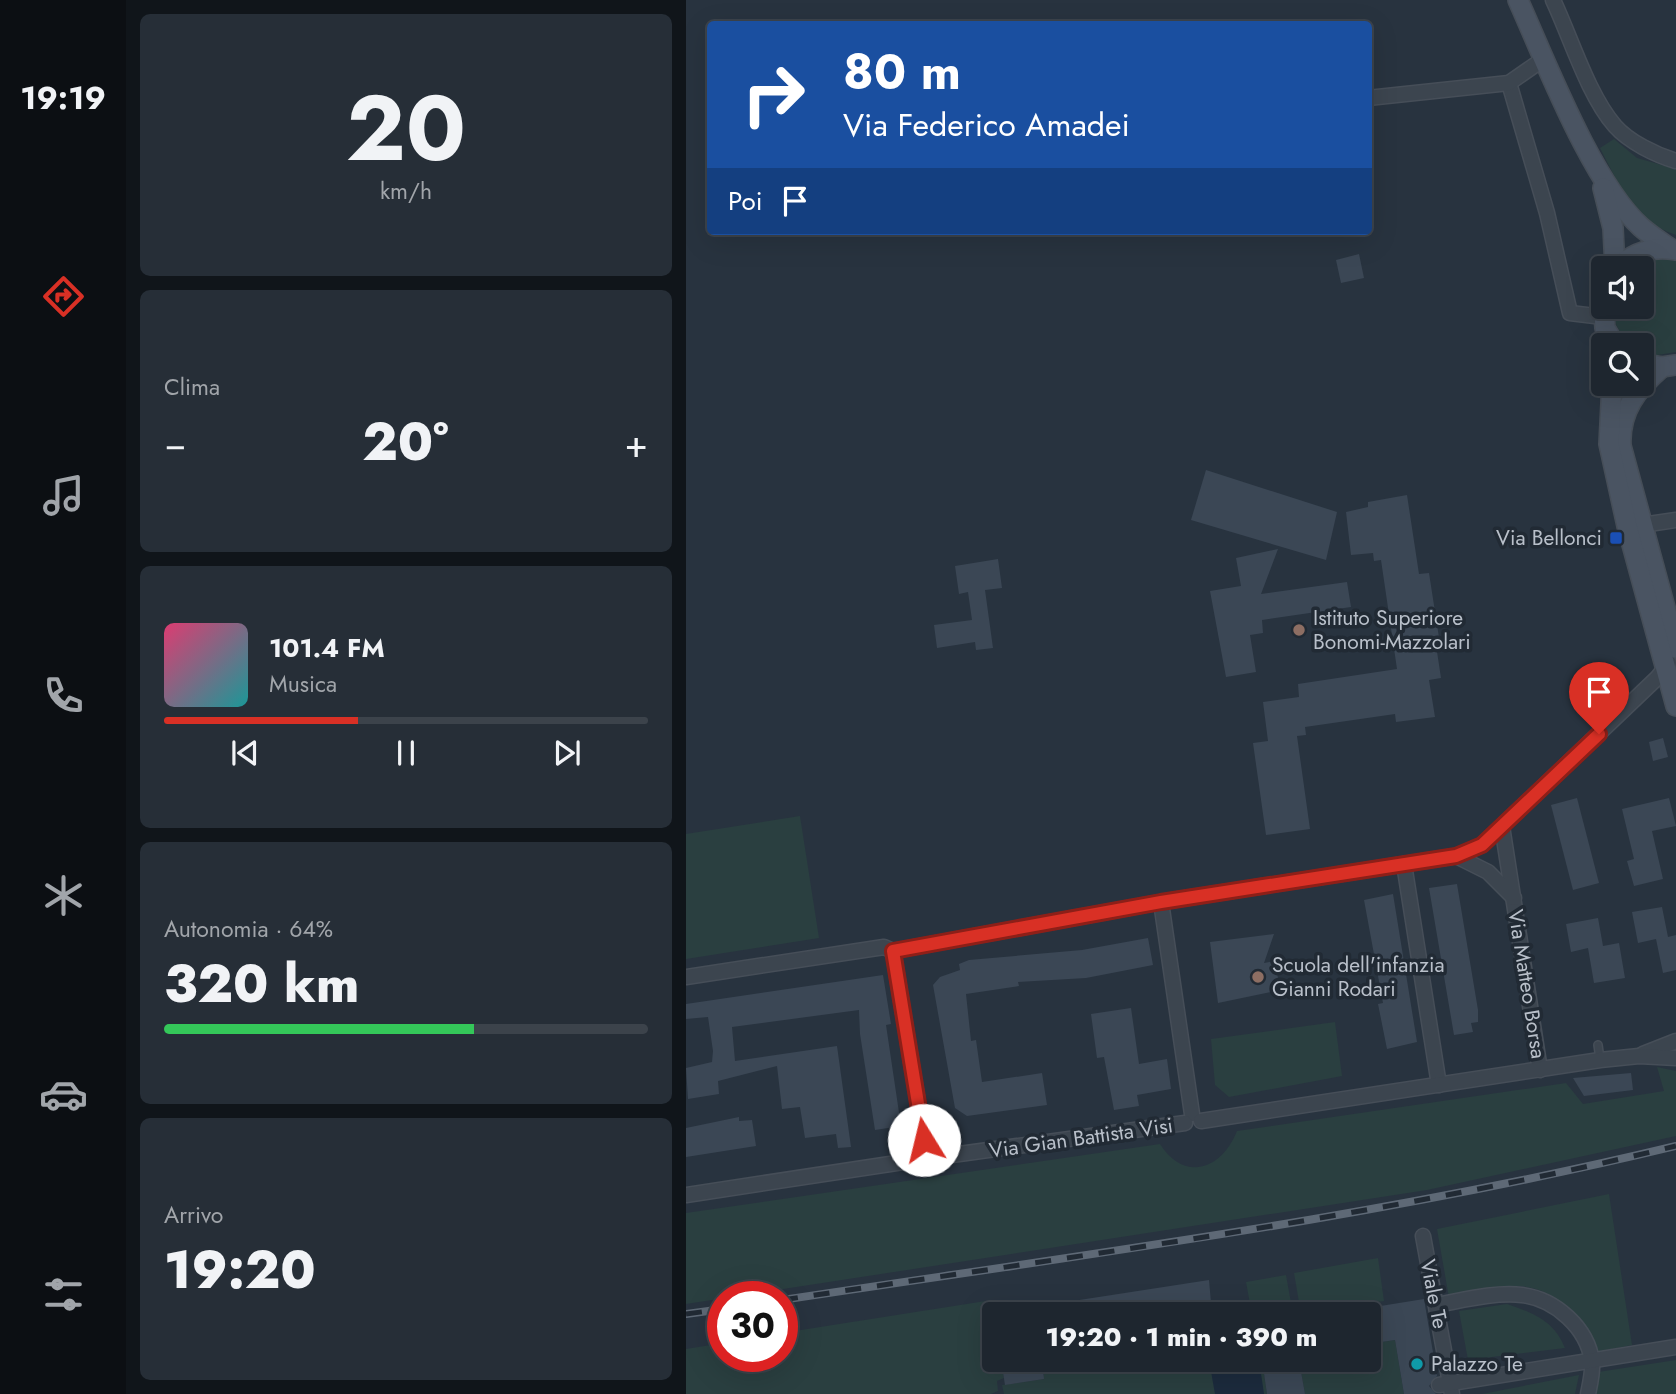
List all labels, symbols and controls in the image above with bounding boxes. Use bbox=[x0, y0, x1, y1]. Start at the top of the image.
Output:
text: 80 m bbox=[843, 37, 961, 107]
icon: right bbox=[728, 49, 819, 140]
text: 20 bbox=[346, 63, 466, 194]
text: 19:19 bbox=[20, 75, 106, 121]
text: Via Federico Amadei bbox=[843, 102, 1130, 148]
text: km/h bbox=[380, 174, 432, 208]
text: Poi bbox=[728, 182, 762, 220]
icon: arrive bbox=[776, 182, 814, 220]
map controls bbox=[1591, 256, 1654, 396]
button: sound bbox=[1591, 256, 1654, 319]
icon: directions bbox=[39, 272, 88, 321]
button: search bbox=[1591, 333, 1654, 396]
text: Clima bbox=[164, 370, 220, 404]
text: 20° bbox=[362, 404, 449, 480]
text: − bbox=[164, 416, 186, 471]
text: + bbox=[625, 416, 648, 471]
icon: music bbox=[39, 471, 88, 520]
place label: Via Bellonci bbox=[1496, 523, 1602, 553]
marker: Via Bellonci bbox=[1608, 530, 1624, 546]
place label: Istituto Superiore Bonomi-Mazzolari bbox=[1313, 603, 1471, 657]
marker: Istituto Superiore Bonomi-Mazzolari bbox=[1291, 622, 1307, 638]
text: 101.4 FM bbox=[269, 629, 385, 667]
pin bbox=[1569, 662, 1629, 734]
text: Musica bbox=[269, 667, 337, 701]
icon: phone bbox=[39, 671, 88, 720]
icon: arrive bbox=[1580, 673, 1618, 711]
icon: previous bbox=[226, 734, 264, 772]
icon: pause bbox=[387, 734, 425, 772]
icon: next bbox=[548, 734, 586, 772]
icon: climate bbox=[39, 871, 88, 920]
street label: Via Matteo Borsa bbox=[1500, 907, 1554, 1061]
text: Autonomia · 64% bbox=[164, 912, 333, 946]
text: 320 km bbox=[164, 946, 359, 1022]
place label: Scuola dell'infanzia Gianni Rodari bbox=[1272, 950, 1445, 1004]
marker: Scuola dell'infanzia Gianni Rodari bbox=[1250, 969, 1266, 985]
icon: car bbox=[39, 1070, 88, 1119]
position arrow bbox=[887, 1103, 961, 1177]
street label: Via Gian Battista Visi bbox=[987, 1110, 1175, 1166]
text: Arrivo bbox=[164, 1198, 223, 1232]
text: 19:20 bbox=[164, 1232, 316, 1308]
street label: Viale Te bbox=[1413, 1257, 1455, 1331]
icon: filters bbox=[39, 1270, 88, 1319]
speed limit sign: 30 bbox=[707, 1281, 798, 1372]
text: 19:20 · 1 min · 390 m bbox=[1046, 1318, 1317, 1356]
place label: Palazzo Te bbox=[1431, 1349, 1523, 1379]
marker: Palazzo Te bbox=[1409, 1356, 1425, 1372]

